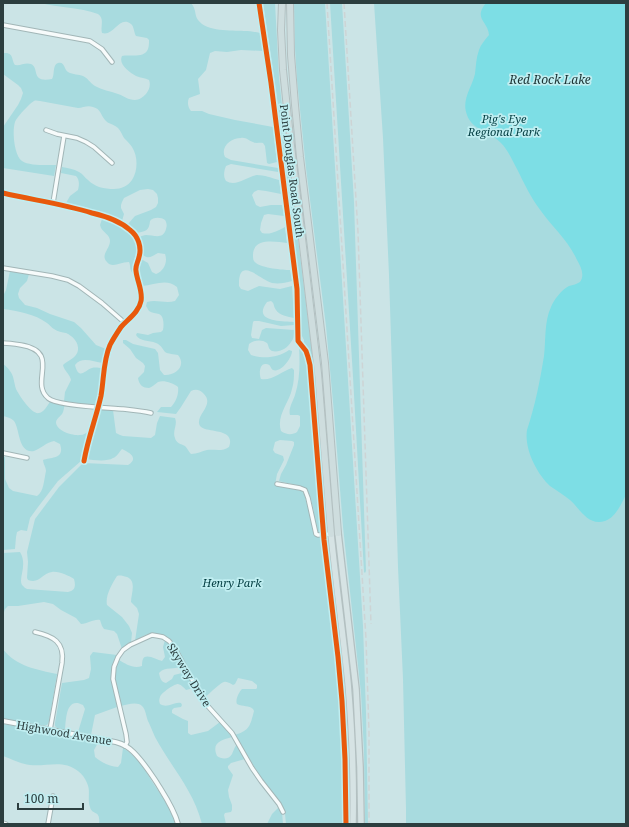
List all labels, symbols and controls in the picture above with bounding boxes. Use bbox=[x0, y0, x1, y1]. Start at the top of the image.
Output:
water label: Red Rock Lake bbox=[508, 71, 591, 88]
street label: Point Douglas Road South bbox=[277, 103, 308, 239]
park label: Pig's Eye Regional Park bbox=[467, 111, 541, 139]
park label: Henry Park bbox=[201, 575, 262, 590]
street label: Skyway Drive bbox=[164, 640, 215, 709]
street label: Highwood Avenue bbox=[15, 717, 113, 748]
scale bar bbox=[18, 785, 83, 811]
text: 100 m bbox=[24, 790, 59, 807]

